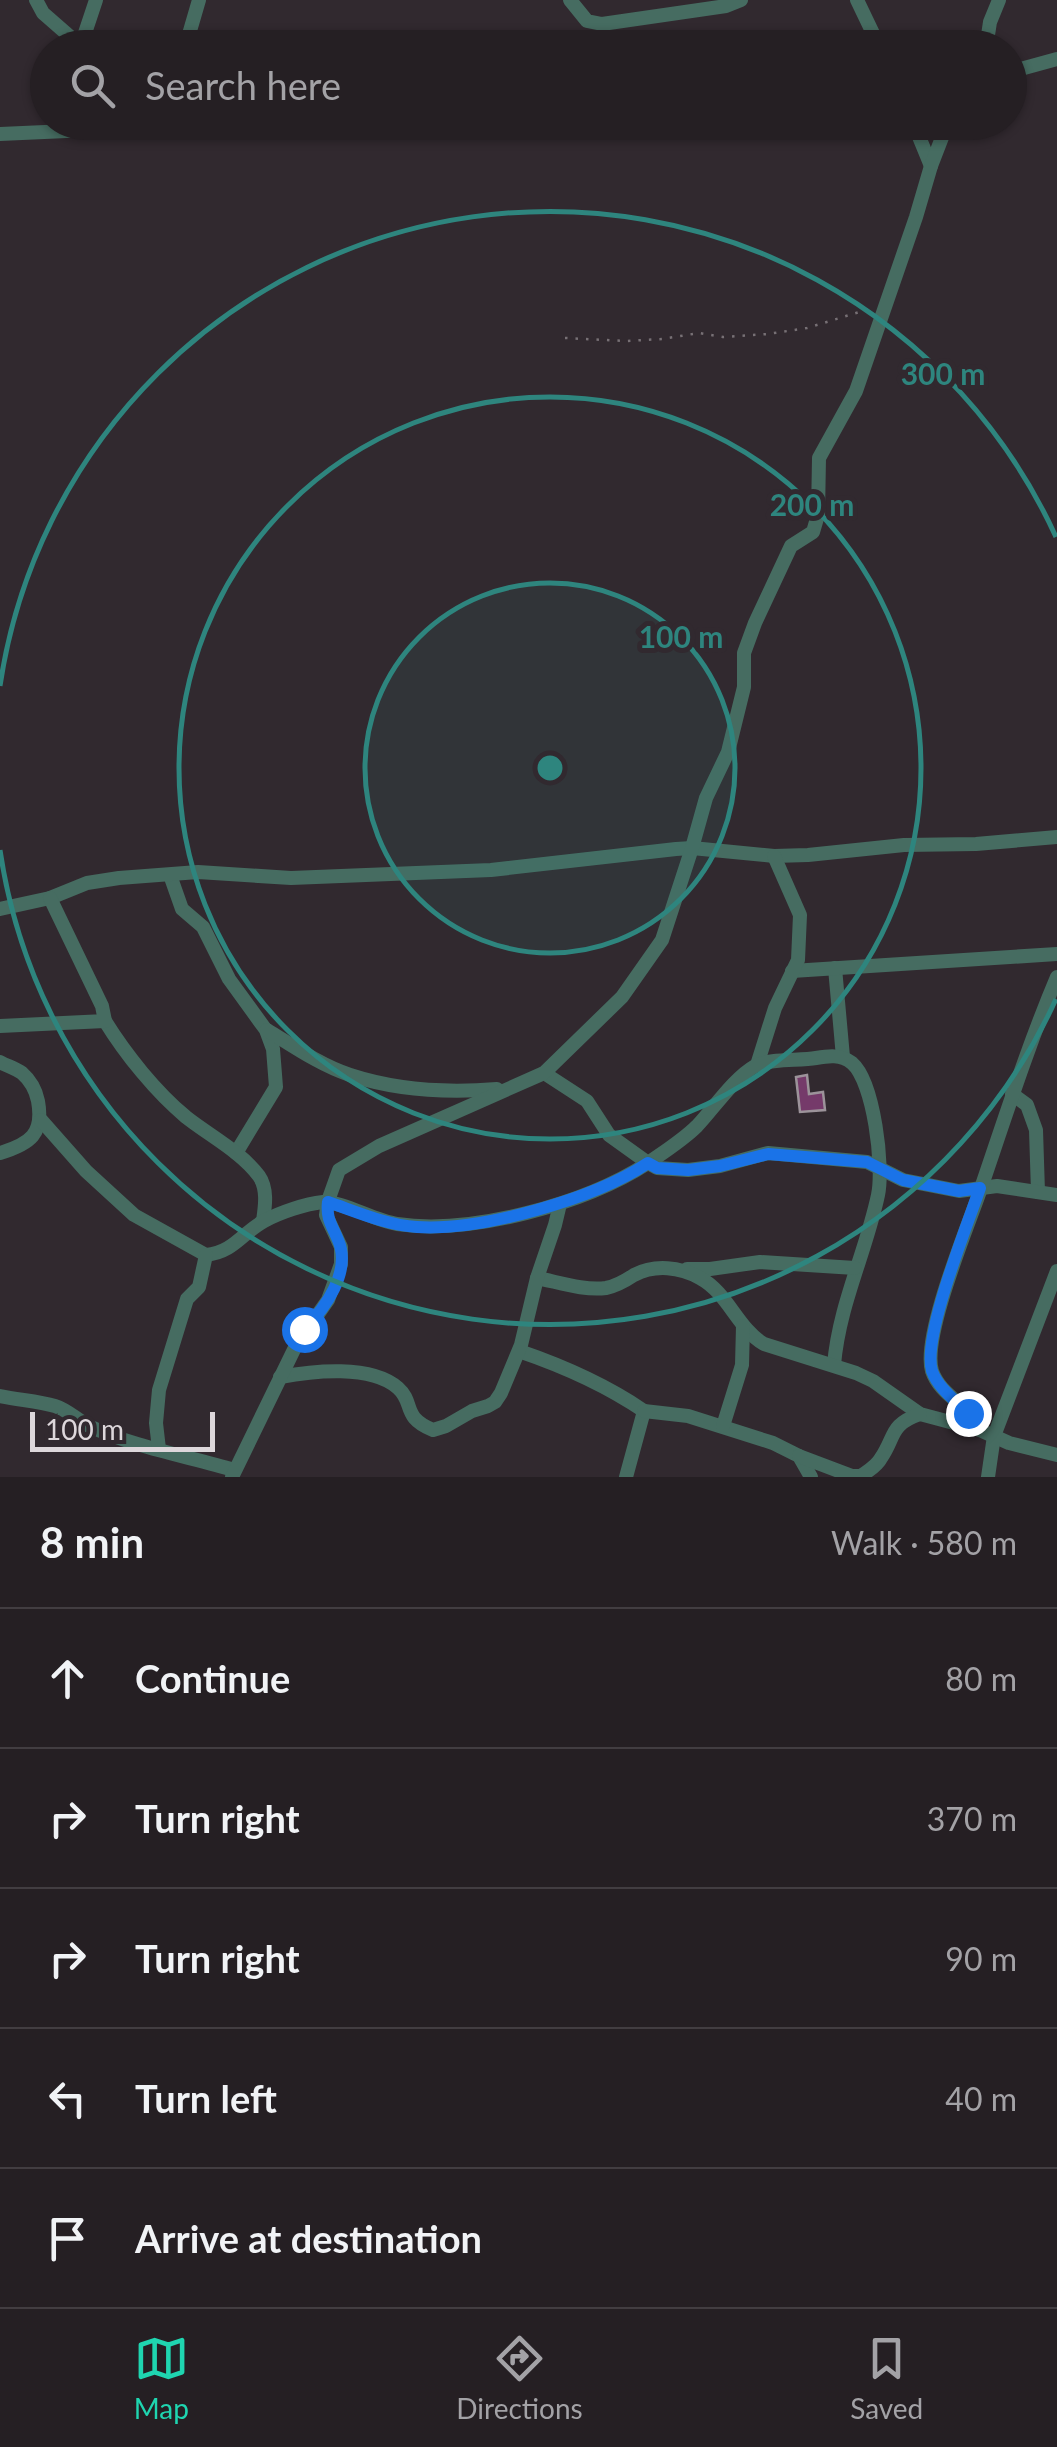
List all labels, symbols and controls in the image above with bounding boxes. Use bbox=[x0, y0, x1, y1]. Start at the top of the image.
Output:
search box bbox=[30, 30, 1027, 140]
icon: search bbox=[65, 58, 120, 113]
text: Search here bbox=[145, 62, 341, 108]
text: 300 m bbox=[901, 355, 985, 391]
text: 200 m bbox=[770, 486, 854, 522]
text: 100 m bbox=[639, 618, 723, 654]
centre of rings bbox=[532, 750, 568, 786]
route start bbox=[282, 1307, 328, 1353]
route end bbox=[946, 1391, 992, 1437]
scale bar bbox=[30, 1407, 215, 1452]
text: 100 m bbox=[45, 1412, 124, 1446]
text: 8 min bbox=[40, 1517, 144, 1567]
text: Walk · 580 m bbox=[831, 1523, 1017, 1562]
icon: ahead bbox=[40, 1651, 95, 1706]
text: Continue bbox=[135, 1655, 290, 1701]
text: 80 m bbox=[945, 1659, 1017, 1698]
icon: right bbox=[40, 1791, 95, 1846]
text: Turn right bbox=[135, 1795, 300, 1841]
text: 370 m bbox=[927, 1799, 1017, 1838]
icon: right bbox=[40, 1931, 95, 1986]
text: Turn right bbox=[135, 1935, 300, 1981]
text: 90 m bbox=[945, 1939, 1017, 1978]
icon: left bbox=[40, 2071, 95, 2126]
text: Turn left bbox=[135, 2075, 277, 2121]
text: 40 m bbox=[945, 2079, 1017, 2118]
icon: arrive bbox=[40, 2211, 95, 2266]
text: Arrive at destination bbox=[135, 2215, 482, 2261]
tab: Map bbox=[134, 2331, 189, 2425]
tab: Directions bbox=[456, 2331, 583, 2425]
tab: Saved bbox=[850, 2331, 923, 2425]

